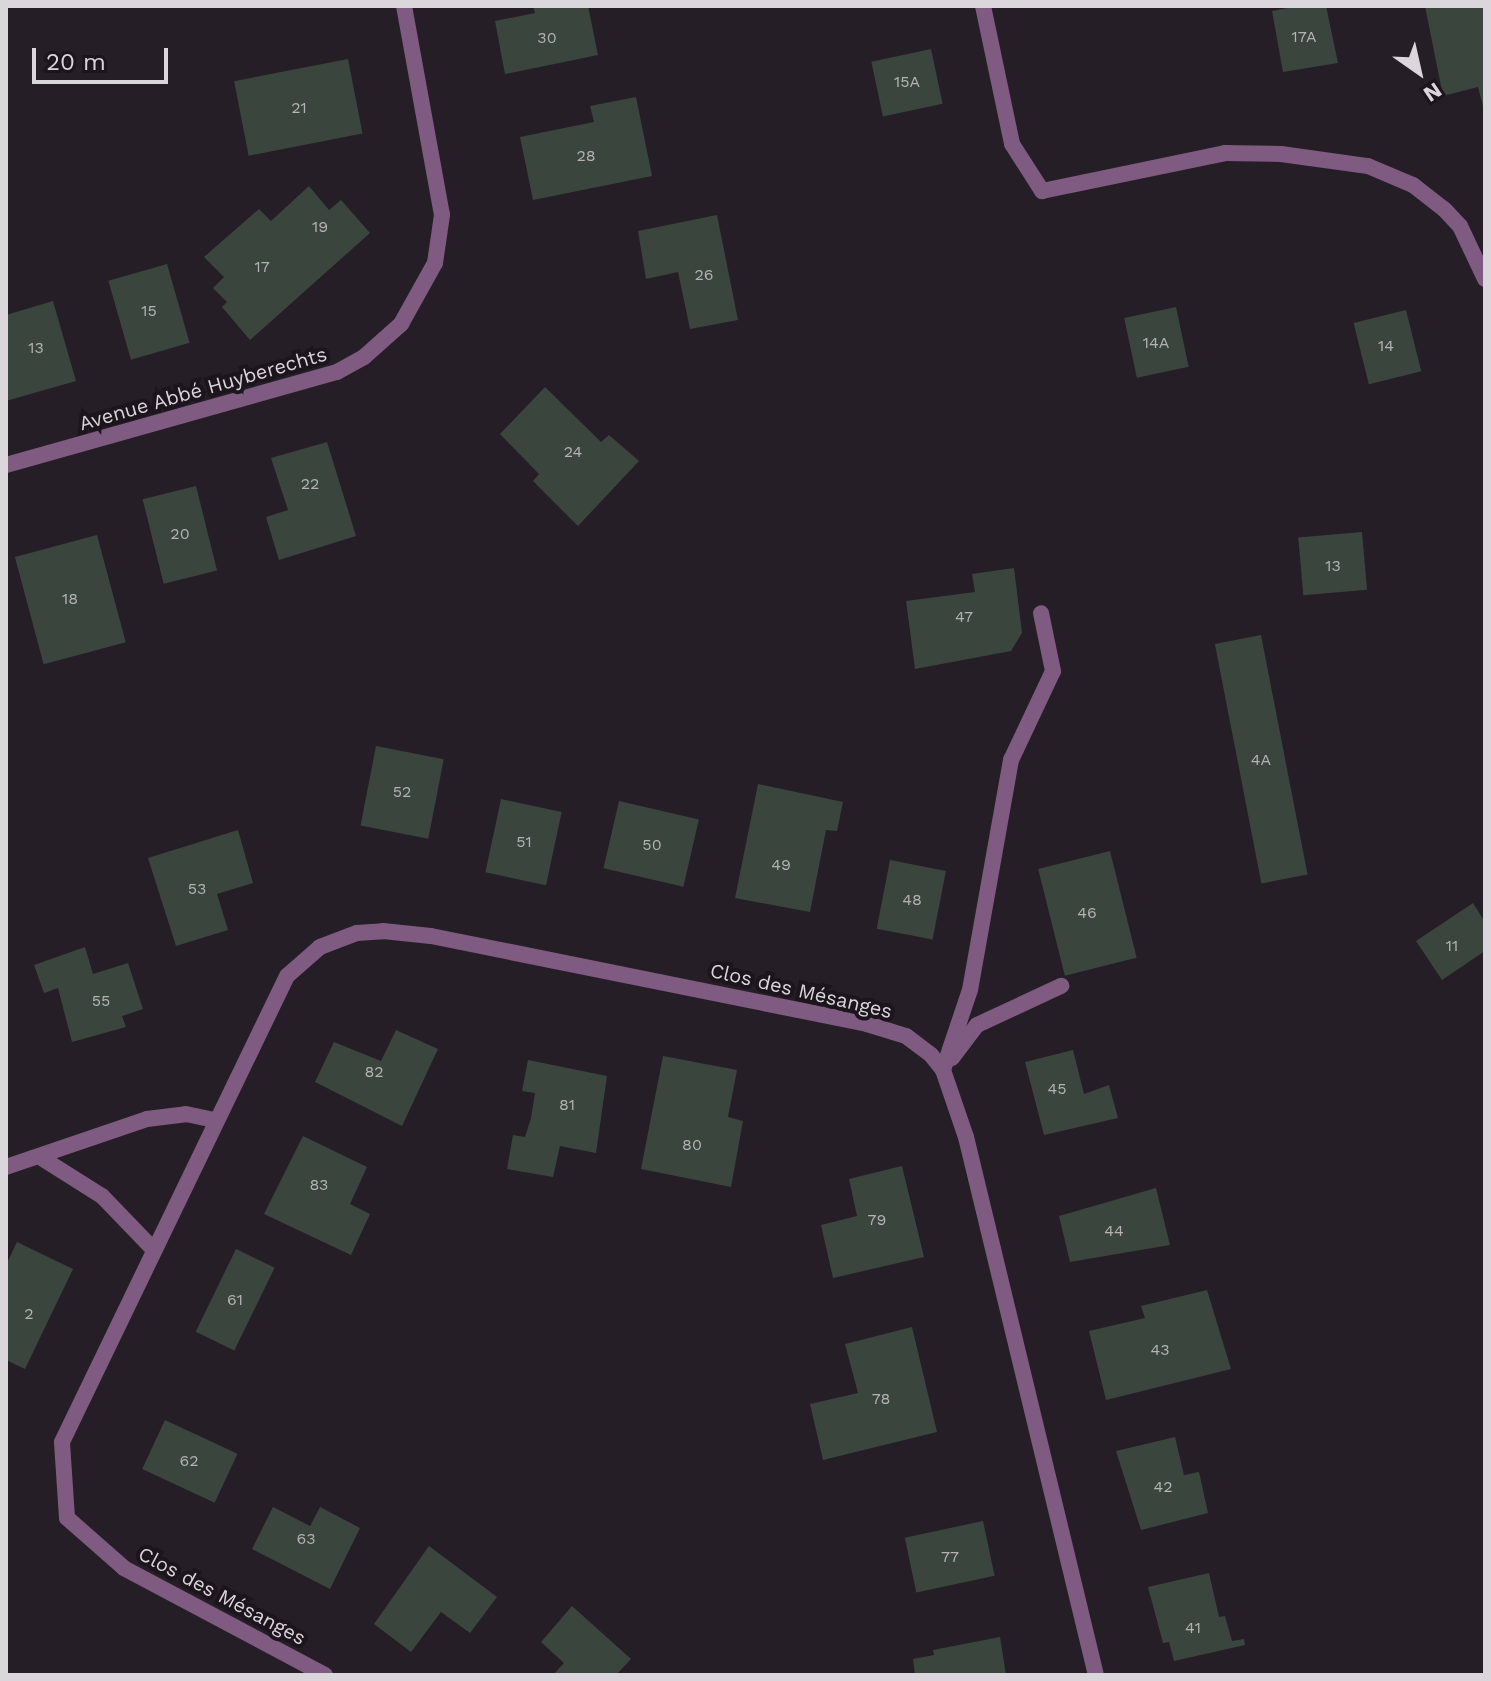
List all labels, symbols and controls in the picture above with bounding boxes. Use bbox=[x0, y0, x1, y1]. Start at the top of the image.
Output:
house number: 17A bbox=[1292, 27, 1316, 47]
house number: 30 bbox=[537, 28, 557, 48]
scale bar bbox=[36, 32, 172, 82]
north arrow bbox=[1379, 32, 1459, 112]
text: 20 m bbox=[46, 48, 106, 76]
house number: 15A bbox=[894, 72, 920, 92]
text: N bbox=[1419, 77, 1446, 107]
house number: 21 bbox=[291, 98, 307, 118]
house number: 28 bbox=[576, 146, 596, 166]
house number: 19 bbox=[312, 217, 328, 237]
house number: 17 bbox=[254, 257, 270, 277]
house number: 26 bbox=[694, 265, 714, 285]
house number: 15 bbox=[141, 301, 157, 321]
house number: 14A bbox=[1143, 333, 1169, 353]
house number: 14 bbox=[1378, 336, 1394, 356]
house number: 13 bbox=[28, 338, 44, 358]
street label: Avenue Abbé Huyberechts bbox=[76, 342, 330, 436]
house number: 24 bbox=[564, 442, 582, 462]
house number: 22 bbox=[301, 474, 319, 494]
house number: 20 bbox=[170, 524, 190, 544]
house number: 13 bbox=[1325, 556, 1341, 576]
house number: 18 bbox=[62, 589, 78, 609]
house number: 47 bbox=[955, 607, 973, 627]
house number: 4A bbox=[1251, 750, 1271, 770]
house number: 52 bbox=[393, 782, 411, 802]
house number: 51 bbox=[516, 832, 532, 852]
house number: 50 bbox=[642, 835, 662, 855]
house number: 49 bbox=[771, 855, 791, 875]
house number: 53 bbox=[188, 879, 206, 899]
house number: 48 bbox=[902, 890, 922, 910]
house number: 46 bbox=[1077, 903, 1097, 923]
house number: 11 bbox=[1446, 936, 1458, 956]
street label: Clos des Mésanges bbox=[708, 958, 894, 1024]
house number: 55 bbox=[92, 991, 110, 1011]
house number: 82 bbox=[364, 1062, 384, 1082]
house number: 45 bbox=[1047, 1079, 1067, 1099]
house number: 81 bbox=[559, 1095, 575, 1115]
house number: 80 bbox=[682, 1135, 702, 1155]
house number: 83 bbox=[310, 1175, 328, 1195]
house number: 79 bbox=[868, 1210, 886, 1230]
house number: 44 bbox=[1104, 1221, 1124, 1241]
house number: 61 bbox=[227, 1290, 243, 1310]
house number: 2 bbox=[24, 1304, 34, 1324]
house number: 43 bbox=[1150, 1340, 1170, 1360]
house number: 78 bbox=[872, 1389, 890, 1409]
house number: 62 bbox=[179, 1451, 199, 1471]
house number: 42 bbox=[1153, 1477, 1173, 1497]
house number: 63 bbox=[296, 1529, 316, 1549]
street label: Clos des Mésanges bbox=[134, 1542, 310, 1650]
house number: 77 bbox=[941, 1547, 959, 1567]
house number: 41 bbox=[1185, 1618, 1201, 1638]

